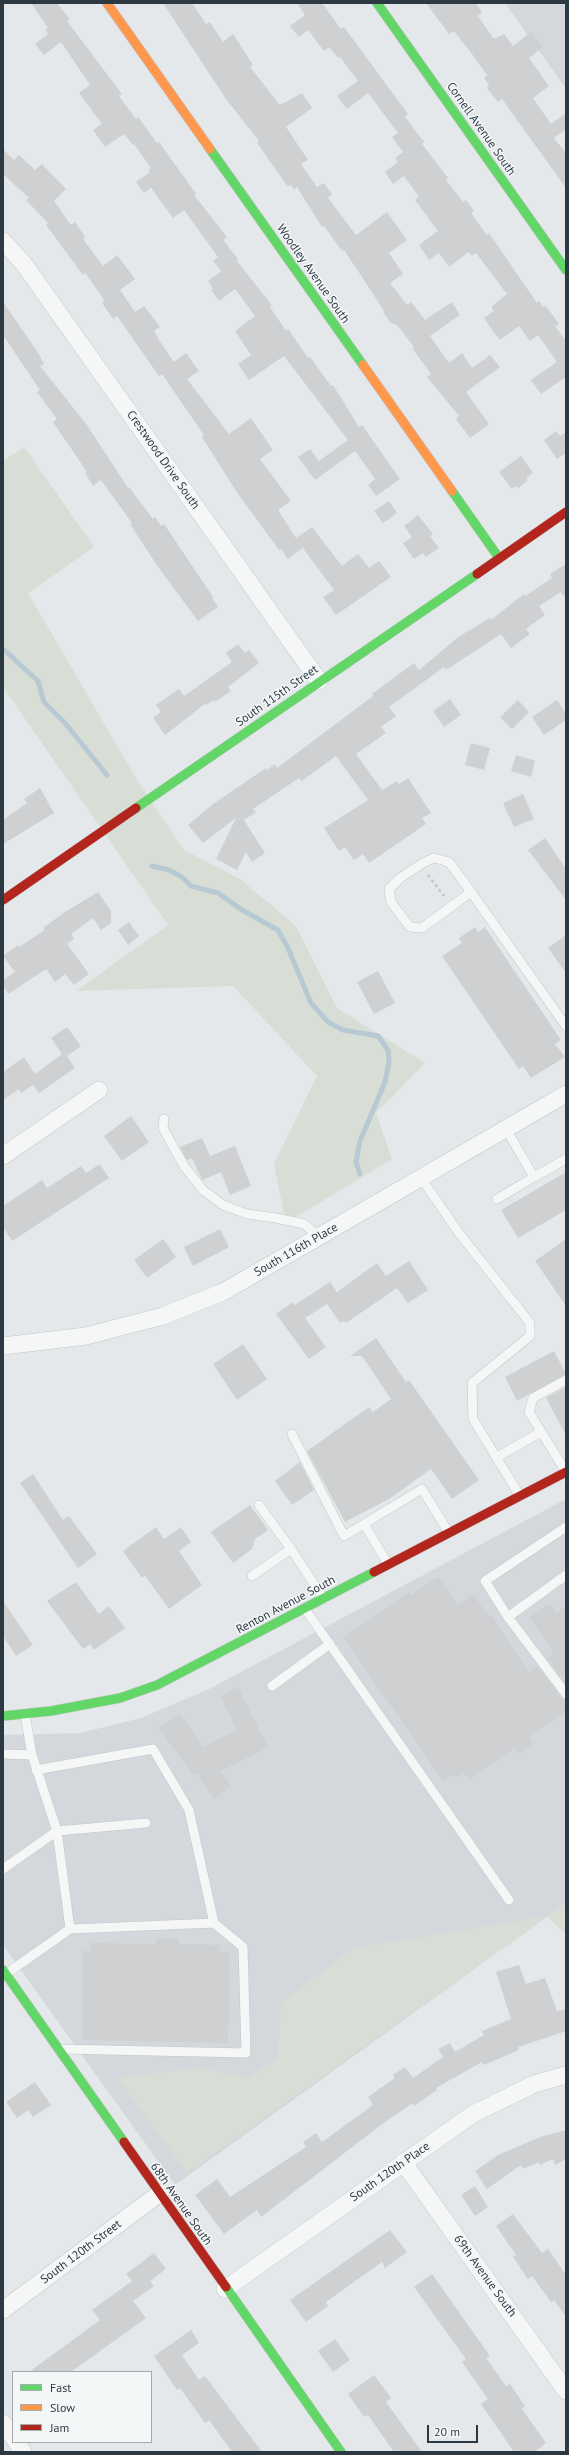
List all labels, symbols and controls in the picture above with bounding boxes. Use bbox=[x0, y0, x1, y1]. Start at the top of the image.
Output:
street label: Cornell Avenue South bbox=[443, 80, 519, 178]
street label: Woodley Avenue South bbox=[273, 222, 353, 326]
street label: Crestwood Drive South bbox=[124, 408, 202, 512]
street label: South 115th Street bbox=[233, 662, 321, 730]
street label: South 116th Place bbox=[252, 1220, 340, 1280]
street label: Renton Avenue South bbox=[234, 1573, 338, 1637]
street label: South 120th Place bbox=[347, 2139, 433, 2205]
street label: 68th Avenue South bbox=[147, 2160, 215, 2248]
street label: South 120th Street bbox=[38, 2217, 124, 2287]
street label: 69th Avenue South bbox=[451, 2232, 519, 2320]
legend bbox=[12, 2371, 152, 2443]
text: Fast bbox=[50, 2380, 71, 2395]
text: Slow bbox=[50, 2400, 75, 2415]
scale bar bbox=[429, 2417, 480, 2443]
text: Jam bbox=[50, 2420, 69, 2435]
text: 20 m bbox=[434, 2424, 460, 2439]

